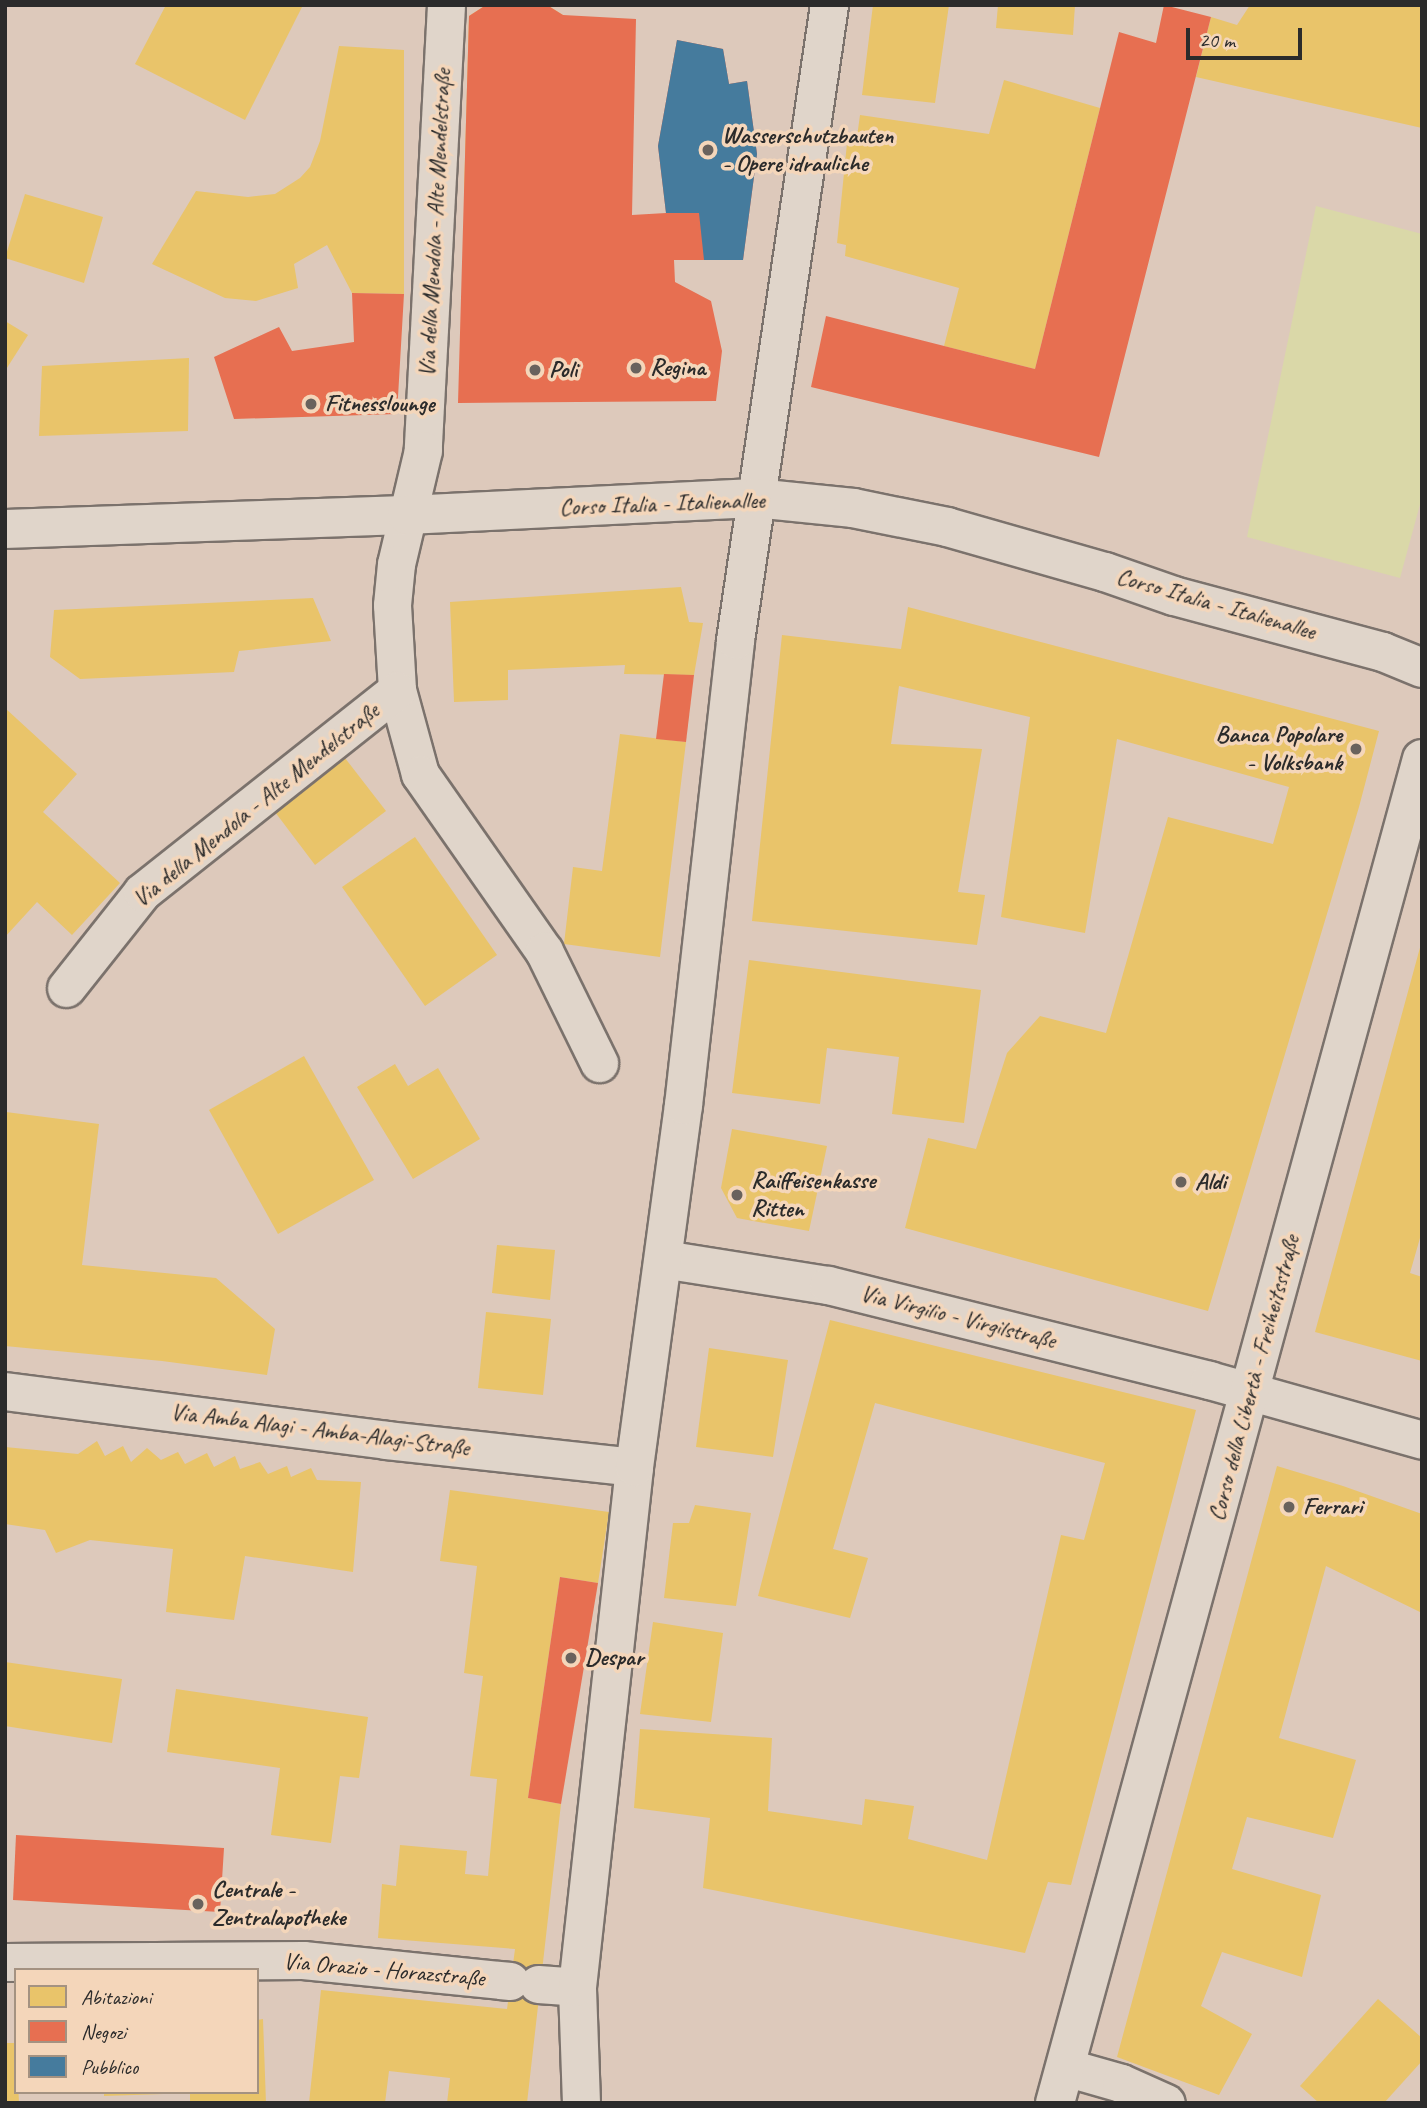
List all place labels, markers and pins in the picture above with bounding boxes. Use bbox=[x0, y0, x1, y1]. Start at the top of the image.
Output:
place label: Wasserschutzbauten - Opere idrauliche bbox=[722, 122, 893, 178]
marker: Wasserschutzbauten - Opere idrauliche bbox=[700, 142, 716, 158]
place label: Regina bbox=[650, 354, 705, 382]
place label: Poli bbox=[549, 356, 577, 384]
marker: Regina bbox=[628, 360, 644, 376]
marker: Poli bbox=[527, 362, 543, 378]
place label: Fitnesslounge bbox=[325, 390, 435, 418]
marker: Fitnesslounge bbox=[303, 396, 319, 412]
place label: Banca Popolare - Volksbank bbox=[1215, 721, 1342, 777]
marker: Banca Popolare - Volksbank bbox=[1348, 741, 1364, 757]
place label: Raiffeisenkasse Ritten bbox=[751, 1167, 875, 1223]
place label: Aldi bbox=[1195, 1168, 1226, 1196]
marker: Aldi bbox=[1173, 1174, 1189, 1190]
marker: Raiffeisenkasse Ritten bbox=[729, 1187, 745, 1203]
place label: Ferrari bbox=[1303, 1493, 1362, 1521]
marker: Ferrari bbox=[1281, 1499, 1297, 1515]
place label: Despar bbox=[585, 1644, 643, 1672]
marker: Despar bbox=[563, 1650, 579, 1666]
place label: Centrale - Zentralapotheke bbox=[212, 1876, 345, 1932]
marker: Centrale - Zentralapotheke bbox=[190, 1896, 206, 1912]

